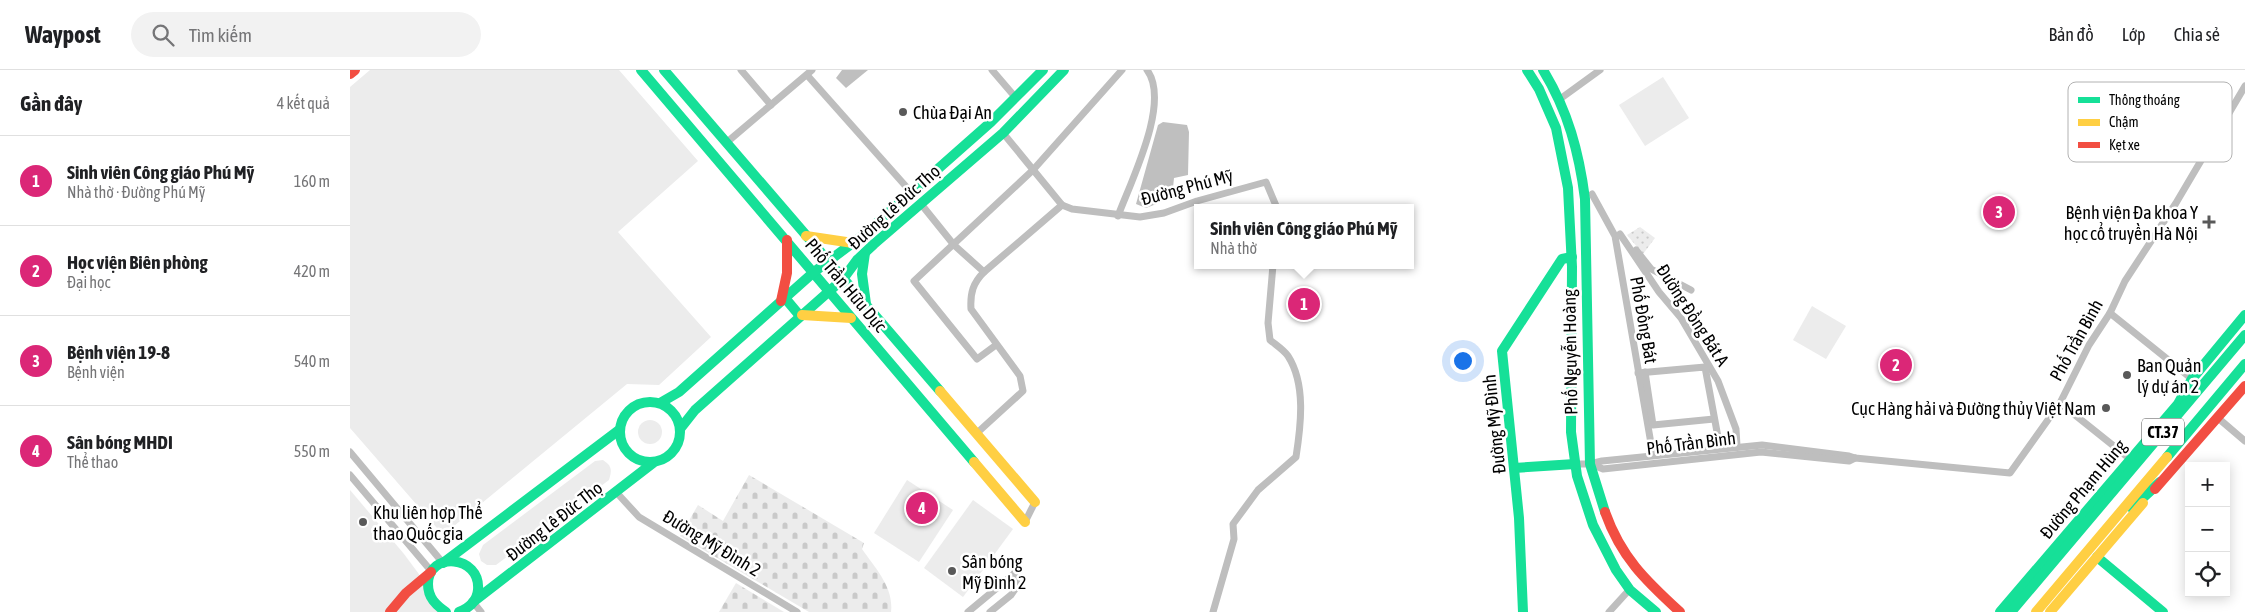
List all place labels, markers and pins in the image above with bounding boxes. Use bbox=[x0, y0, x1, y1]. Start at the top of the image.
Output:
place label: Chùa Đại An bbox=[913, 102, 992, 123]
marker: Chùa Đại An bbox=[897, 106, 909, 118]
pin: 3 bbox=[1983, 193, 2015, 231]
place label: Bệnh viện Đa khoa Y học cổ truyền Hà Nội bbox=[2064, 202, 2198, 244]
marker: Bệnh viện Đa khoa Y học cổ truyền Hà Nội bbox=[2202, 215, 2216, 229]
pin: 1 bbox=[1288, 285, 1320, 323]
pin: 2 bbox=[1880, 346, 1912, 384]
place label: Ban Quản lý dự án 2 bbox=[2137, 355, 2201, 397]
marker: Ban Quản lý dự án 2 bbox=[2121, 369, 2133, 381]
place label: Cục Hàng hải và Đường thủy Việt Nam bbox=[1851, 398, 2096, 419]
marker: Cục Hàng hải và Đường thủy Việt Nam bbox=[2100, 402, 2112, 414]
pin: 4 bbox=[906, 489, 938, 527]
place label: Khu liên hợp Thể thao Quốc gia bbox=[373, 501, 483, 544]
marker: Khu liên hợp Thể thao Quốc gia bbox=[357, 516, 369, 528]
place label: Sân bóng Mỹ Đình 2 bbox=[962, 551, 1027, 593]
marker: Sân bóng Mỹ Đình 2 bbox=[946, 565, 958, 577]

